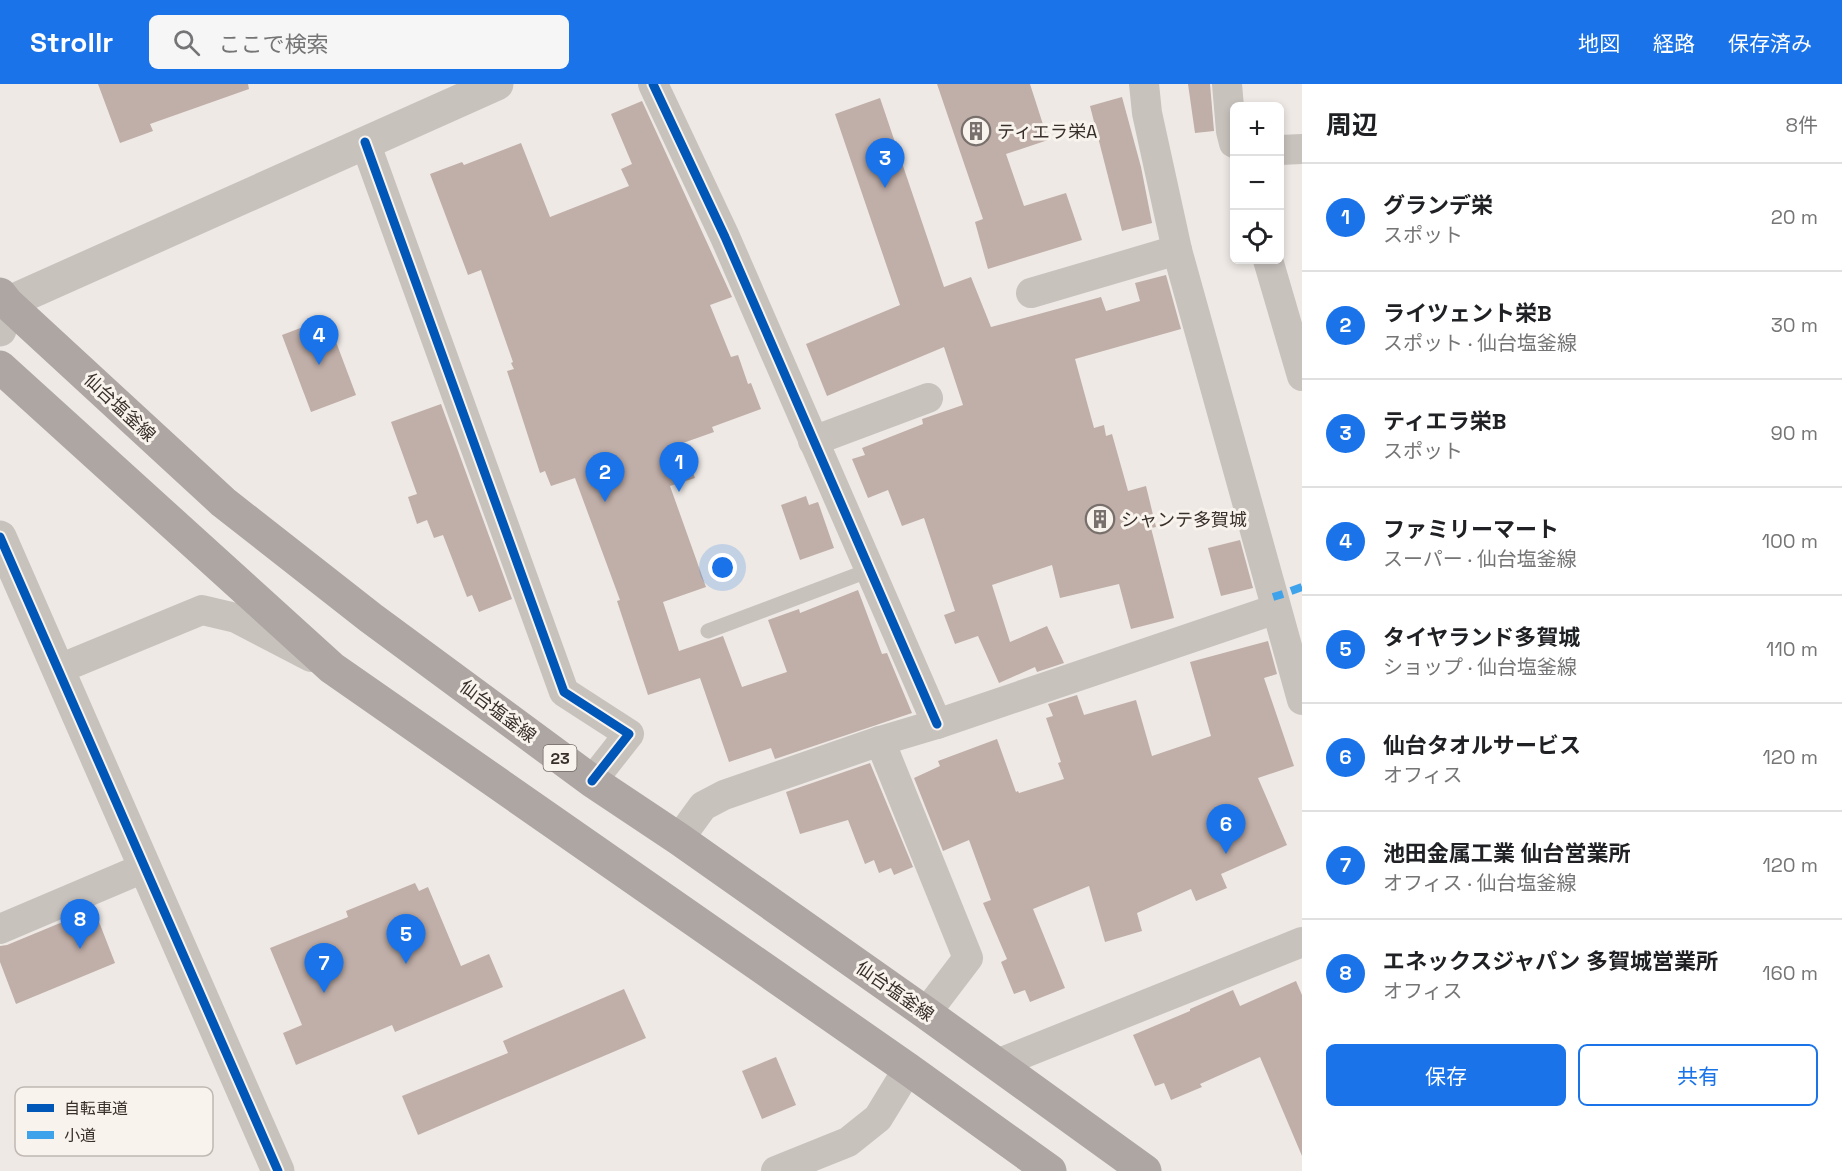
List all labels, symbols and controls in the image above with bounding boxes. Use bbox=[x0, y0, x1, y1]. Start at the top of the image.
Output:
search box bbox=[149, 15, 569, 69]
text: Strollr bbox=[30, 24, 113, 60]
icon: search bbox=[170, 26, 203, 59]
text: ここで検索 bbox=[218, 30, 328, 58]
text: 地図 bbox=[1578, 30, 1620, 57]
text: 経路 bbox=[1653, 30, 1695, 57]
text: 保存済み bbox=[1728, 30, 1812, 57]
map controls bbox=[1230, 102, 1284, 264]
button: + bbox=[1230, 102, 1284, 156]
text: 周辺 bbox=[1326, 108, 1378, 142]
text: 8件 bbox=[1786, 112, 1818, 138]
building icon: ティエラ栄A bbox=[960, 115, 992, 147]
place label: ティエラ栄A bbox=[997, 120, 1097, 143]
pin: 3 bbox=[866, 138, 904, 188]
button: − bbox=[1230, 156, 1284, 210]
text: グランデ栄 bbox=[1383, 191, 1493, 219]
text: 1 bbox=[1341, 204, 1350, 230]
text: 20 m bbox=[1771, 204, 1818, 230]
button: locate bbox=[1230, 210, 1284, 264]
text: スポット bbox=[1383, 222, 1463, 248]
text: ライツェント栄B bbox=[1383, 299, 1552, 327]
text: 2 bbox=[1340, 312, 1351, 338]
text: 30 m bbox=[1771, 312, 1818, 338]
pin: 4 bbox=[300, 316, 338, 365]
text: スポット · 仙台塩釜線 bbox=[1383, 330, 1577, 356]
street label: 仙台塩釜線 bbox=[79, 368, 161, 446]
text: ティエラ栄B bbox=[1383, 407, 1506, 435]
text: 3 bbox=[1339, 420, 1352, 446]
text: 90 m bbox=[1771, 420, 1818, 446]
text: スポット bbox=[1383, 438, 1463, 464]
pin: 1 bbox=[660, 442, 698, 492]
pin: 2 bbox=[586, 452, 624, 502]
building icon: シャンテ多賀城 bbox=[1084, 503, 1116, 535]
place label: シャンテ多賀城 bbox=[1121, 508, 1247, 531]
text: ファミリーマート bbox=[1383, 515, 1559, 543]
text: 4 bbox=[1339, 528, 1352, 554]
text: 100 m bbox=[1762, 528, 1818, 554]
text: スーパー · 仙台塩釜線 bbox=[1383, 546, 1577, 572]
your location bbox=[708, 553, 737, 582]
text: タイヤランド多賀城 bbox=[1383, 623, 1580, 651]
text: 5 bbox=[1340, 636, 1352, 662]
text: 110 m bbox=[1766, 636, 1818, 662]
text: ショップ · 仙台塩釜線 bbox=[1383, 654, 1577, 680]
street label: 仙台塩釜線 bbox=[455, 675, 541, 747]
text: 仙台タオルサービス bbox=[1383, 731, 1581, 759]
text: 6 bbox=[1339, 744, 1352, 770]
text: 120 m bbox=[1762, 744, 1818, 770]
road number: 23 bbox=[544, 745, 576, 771]
text: オフィス bbox=[1383, 762, 1463, 788]
pin: 6 bbox=[1206, 804, 1246, 854]
text: 池田金属工業 仙台営業所 bbox=[1383, 839, 1631, 867]
text: 7 bbox=[1340, 852, 1351, 878]
text: 120 m bbox=[1762, 852, 1818, 878]
text: オフィス · 仙台塩釜線 bbox=[1383, 870, 1577, 896]
pin: 8 bbox=[60, 900, 100, 949]
pin: 5 bbox=[386, 914, 426, 964]
pin: 7 bbox=[304, 944, 344, 993]
text: エネックスジャパン 多賀城営業所 bbox=[1383, 947, 1718, 975]
street label: 仙台塩釜線 bbox=[852, 956, 938, 1026]
text: 8 bbox=[1340, 960, 1352, 986]
text: 160 m bbox=[1762, 960, 1818, 986]
text: オフィス bbox=[1383, 978, 1463, 1004]
button: 保存 bbox=[1326, 1044, 1566, 1106]
button: 共有 bbox=[1578, 1044, 1818, 1106]
legend bbox=[15, 1087, 213, 1156]
text: 自転車道 bbox=[64, 1098, 128, 1119]
text: 小道 bbox=[64, 1125, 96, 1146]

